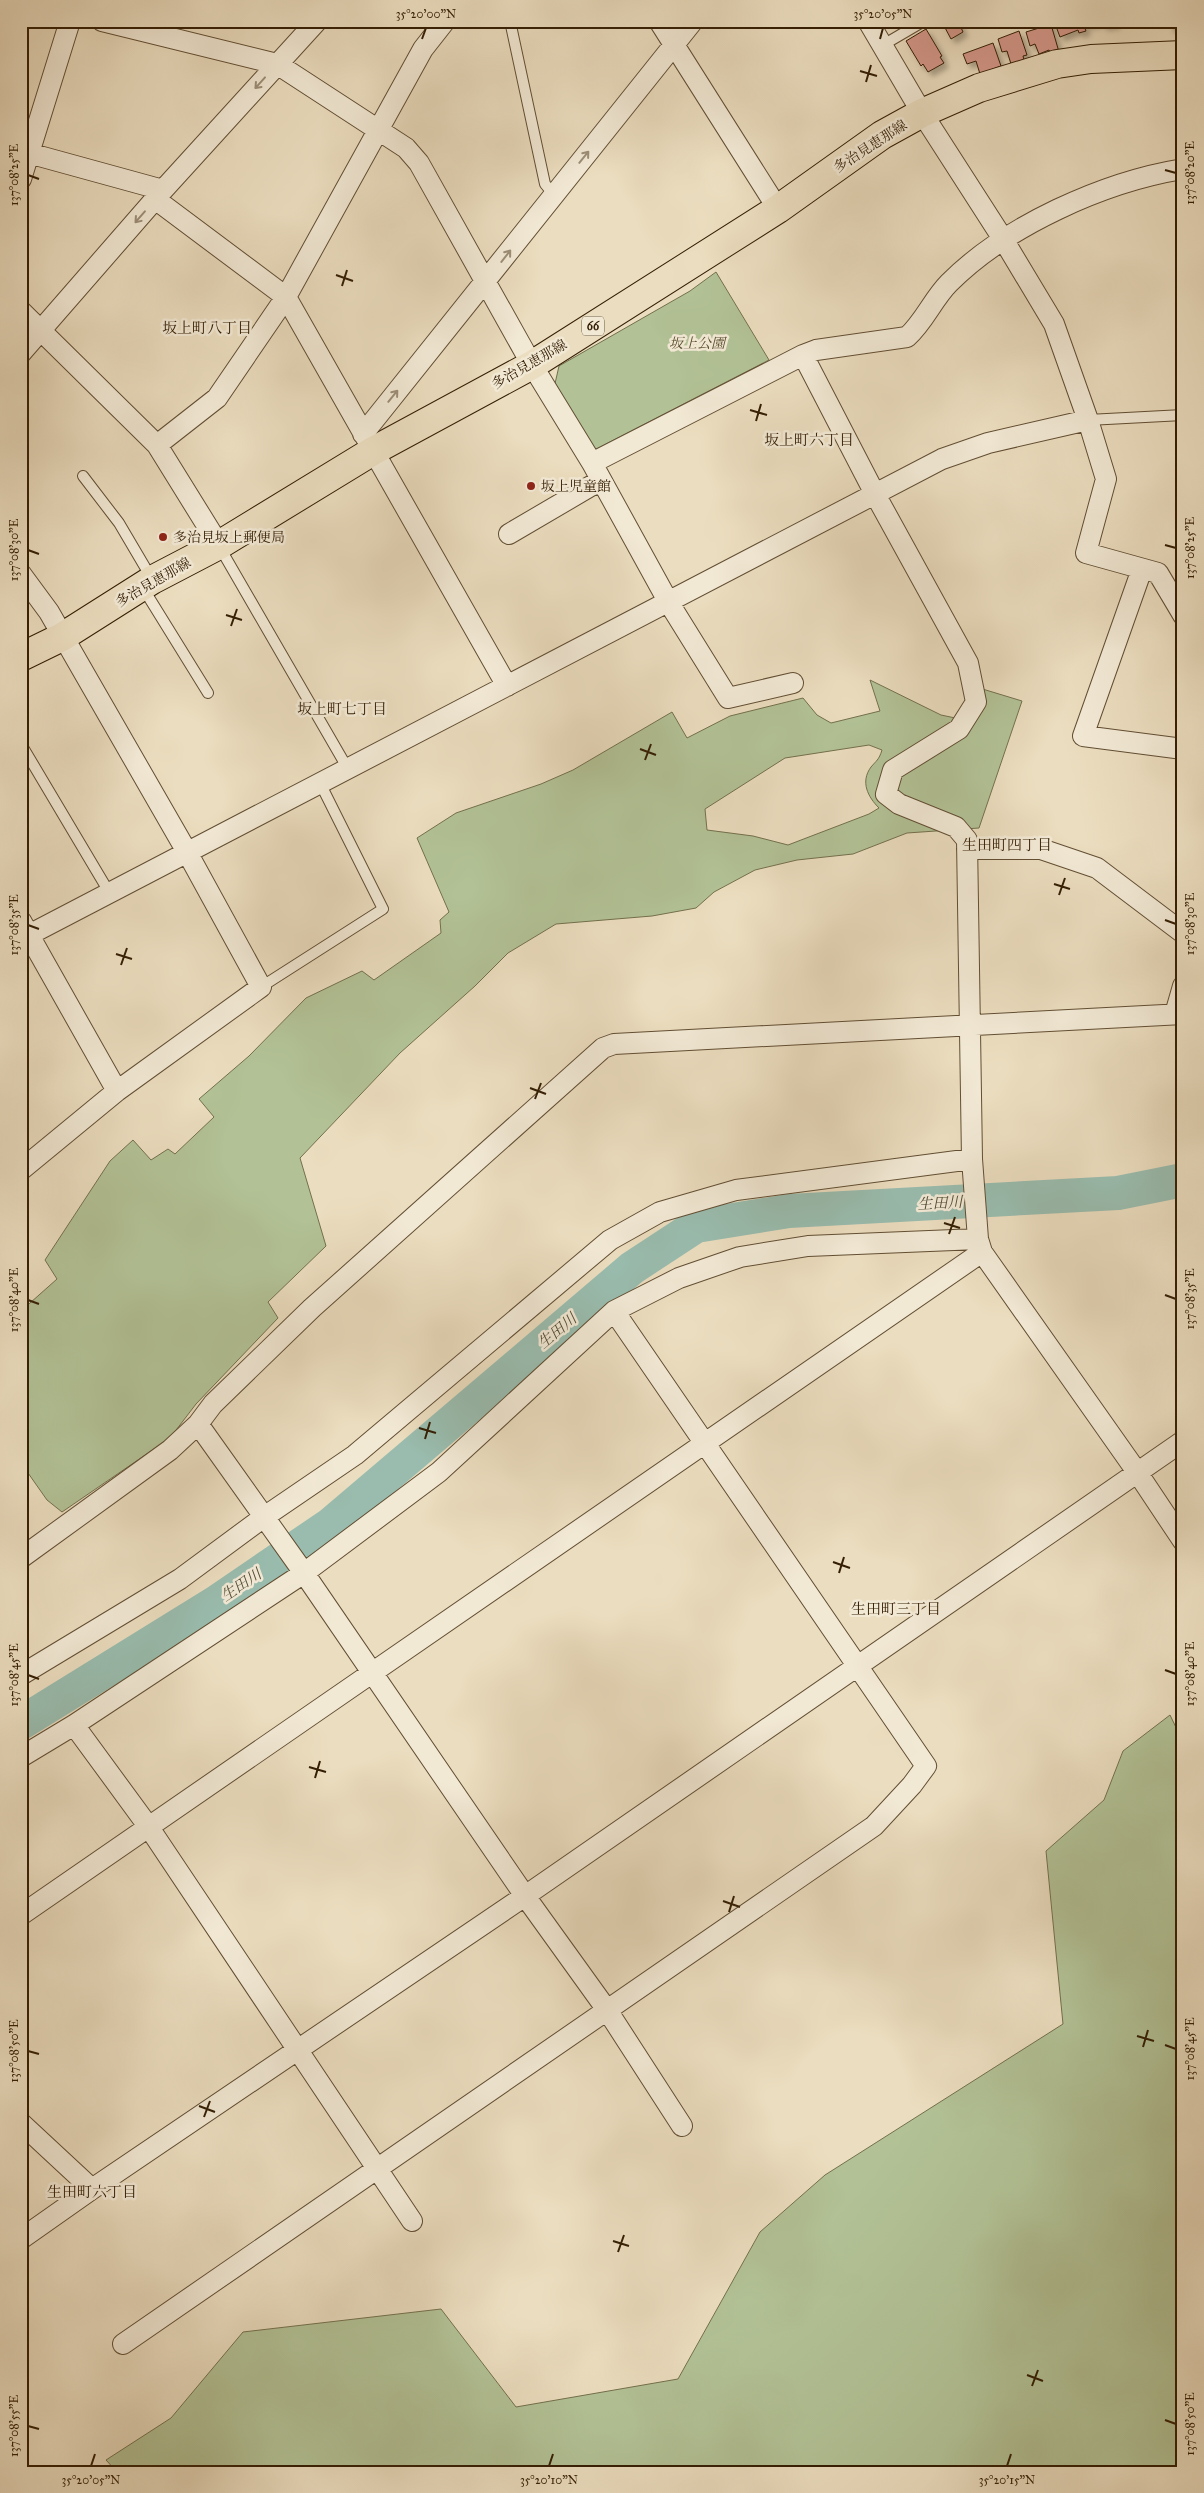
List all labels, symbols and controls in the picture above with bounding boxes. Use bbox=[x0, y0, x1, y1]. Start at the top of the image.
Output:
text: 35°20'00"N bbox=[396, 7, 456, 21]
text: 35°20'05"N bbox=[854, 7, 912, 21]
one-way arrow bbox=[254, 76, 266, 89]
street label: 多治見恵那線 bbox=[830, 116, 910, 176]
text: 137°08'20"E bbox=[1183, 141, 1197, 205]
text: 137°08'25"E bbox=[7, 143, 21, 206]
one-way arrow bbox=[579, 151, 590, 164]
one-way arrow bbox=[134, 210, 146, 223]
one-way arrow bbox=[501, 250, 512, 263]
road number: 66 bbox=[582, 316, 604, 336]
district label: 坂上町八丁目 bbox=[162, 319, 252, 337]
park label: 坂上公園 bbox=[669, 335, 727, 352]
street label: 多治見恵那線 bbox=[489, 336, 570, 393]
one-way arrow bbox=[388, 390, 399, 403]
district label: 坂上町六丁目 bbox=[764, 431, 854, 449]
place label: 坂上児童館 bbox=[541, 478, 611, 495]
marker: 坂上児童館 bbox=[525, 480, 537, 492]
text: 137°08'25"E bbox=[1183, 516, 1197, 579]
text: 137°08'30"E bbox=[7, 518, 21, 581]
place label: 多治見坂上郵便局 bbox=[173, 529, 285, 546]
marker: 多治見坂上郵便局 bbox=[157, 531, 169, 543]
street label: 多治見恵那線 bbox=[113, 554, 194, 611]
district label: 坂上町七丁目 bbox=[297, 700, 387, 718]
district label: 生田町四丁目 bbox=[962, 836, 1052, 854]
text: 137°08'30"E bbox=[1183, 892, 1197, 955]
text: 137°08'35"E bbox=[7, 894, 21, 956]
water label: 生田川 bbox=[917, 1193, 965, 1213]
text: 137°08'40"E bbox=[7, 1267, 21, 1332]
text: 137°08'35"E bbox=[1183, 1268, 1197, 1330]
water label: 生田川 bbox=[534, 1308, 582, 1352]
water label: 生田川 bbox=[217, 1564, 266, 1605]
district label: 生田町三丁目 bbox=[851, 1600, 941, 1618]
text: 137°08'40"E bbox=[1183, 1641, 1197, 1706]
text: 137°08'45"E bbox=[7, 1643, 21, 1707]
text: 137°08'45"E bbox=[1183, 2017, 1197, 2081]
text: 137°08'50"E bbox=[7, 2019, 21, 2083]
district label: 生田町六丁目 bbox=[47, 2183, 137, 2201]
text: 137°08'50"E bbox=[1183, 2392, 1197, 2456]
text: 137°08'55"E bbox=[7, 2395, 21, 2457]
text: 35°20'05"N bbox=[62, 2473, 120, 2487]
text: 35°20'10"N bbox=[520, 2473, 578, 2487]
text: 35°20'15"N bbox=[979, 2473, 1035, 2487]

